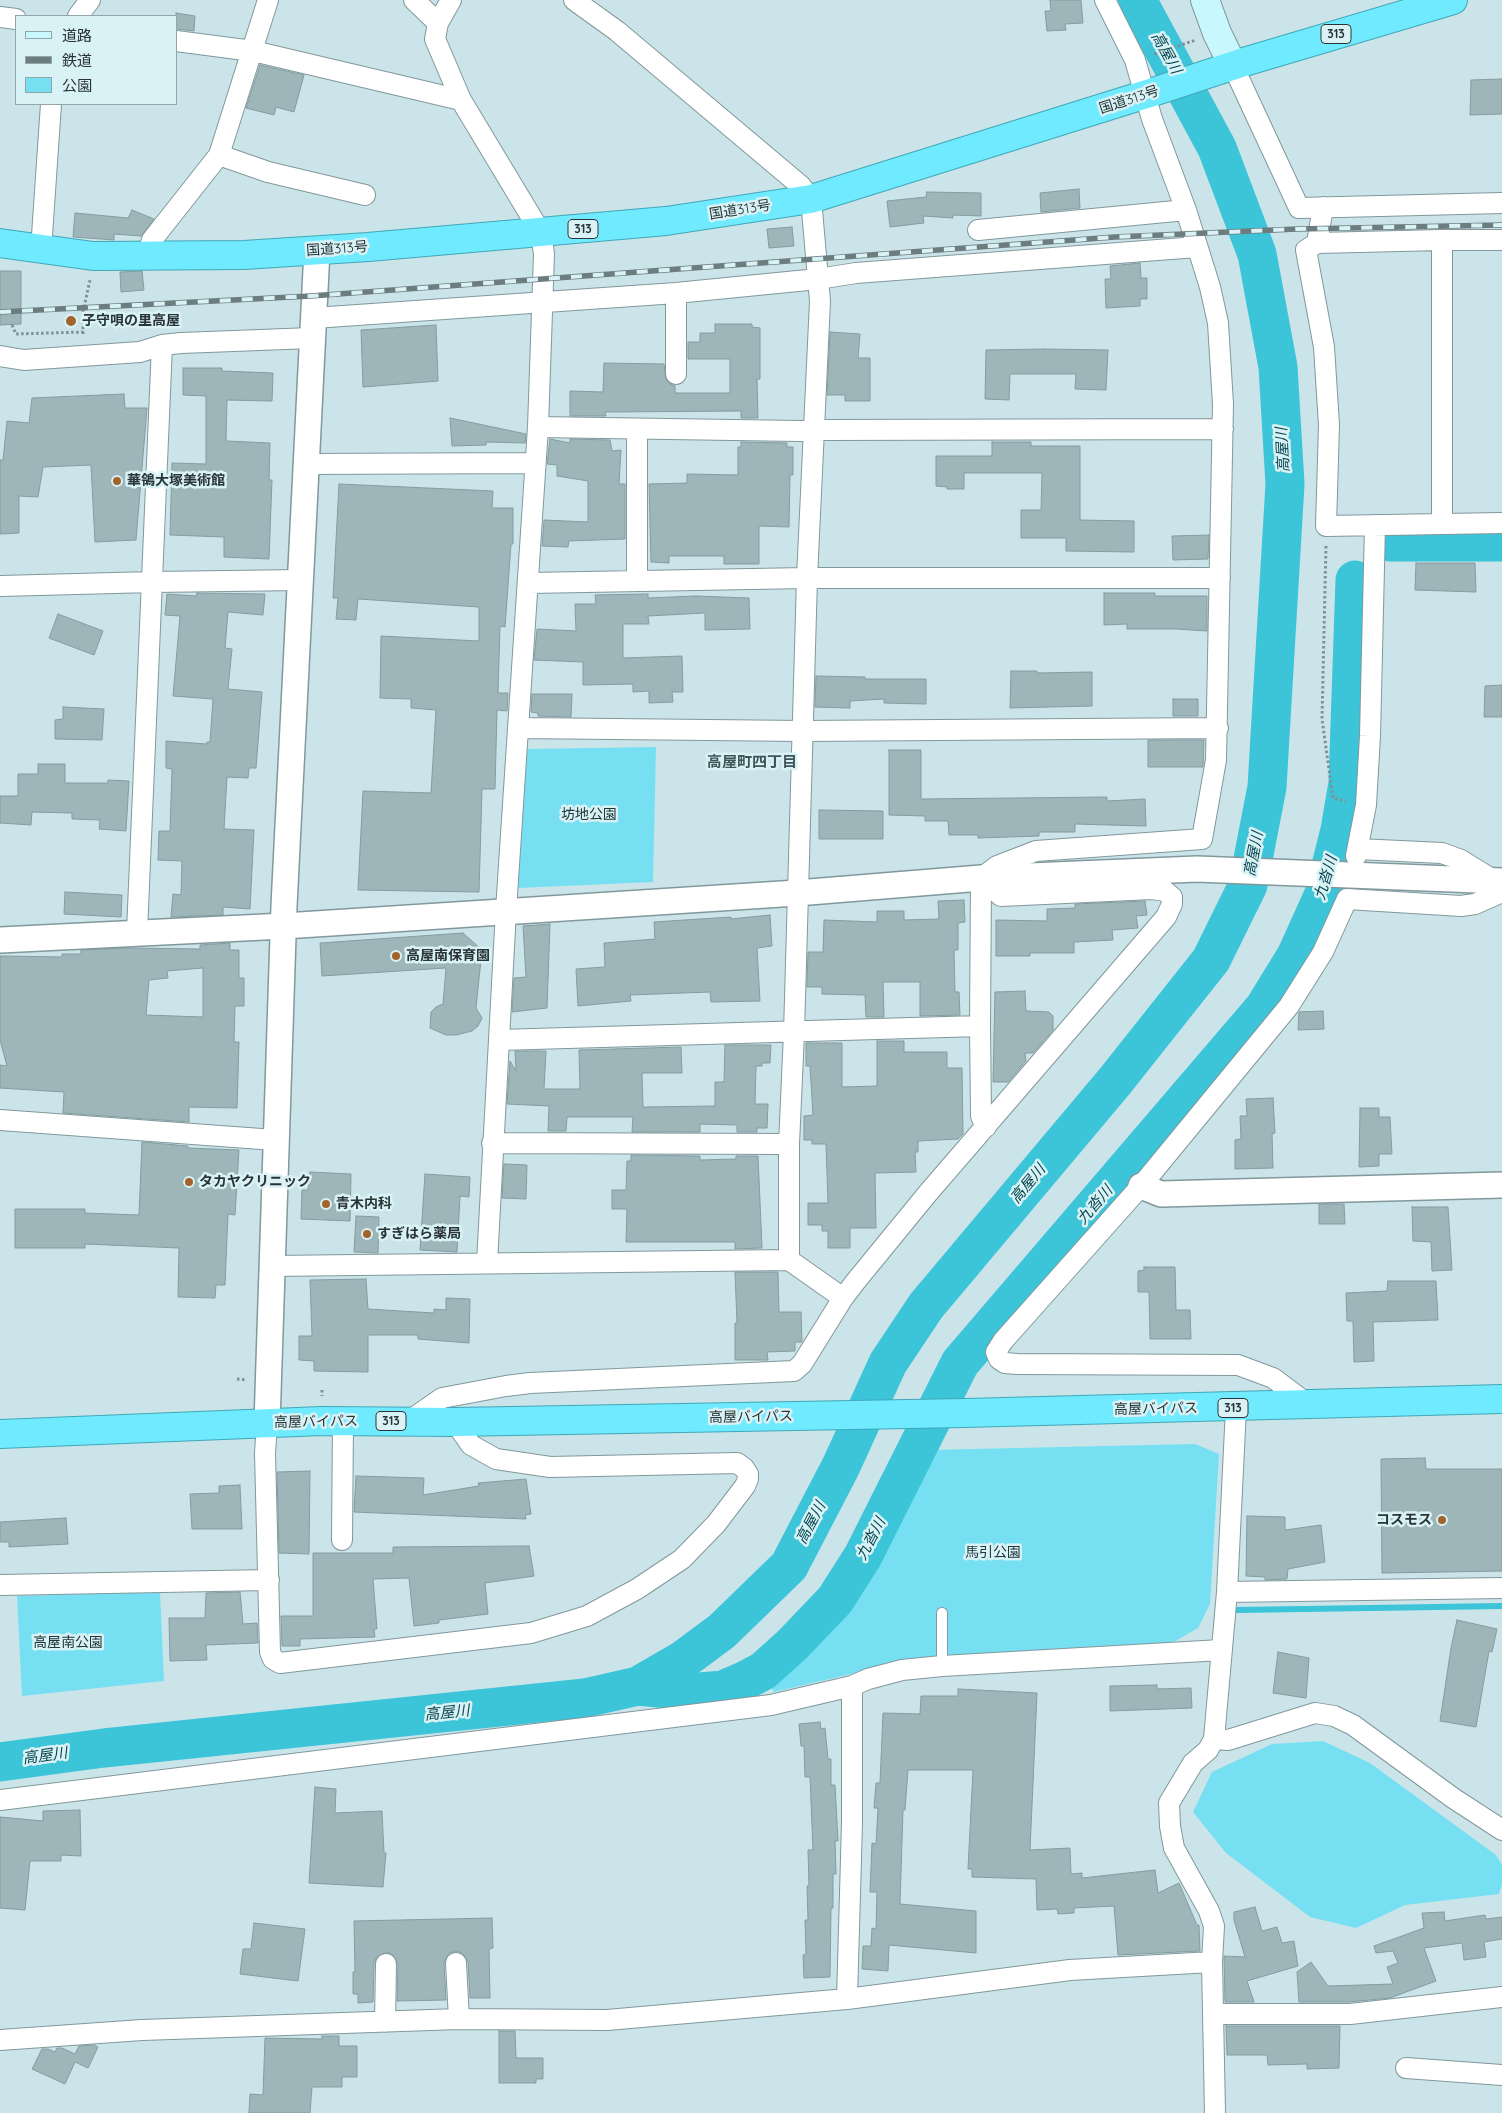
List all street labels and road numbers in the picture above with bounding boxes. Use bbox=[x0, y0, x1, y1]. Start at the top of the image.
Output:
road number: 313 bbox=[1321, 24, 1351, 44]
street label: 国道313号 bbox=[1097, 82, 1161, 118]
street label: 国道313号 bbox=[708, 197, 772, 223]
road number: 313 bbox=[568, 220, 598, 238]
street label: 国道313号 bbox=[306, 238, 368, 260]
road number: 313 bbox=[1218, 1399, 1248, 1418]
street label: 高屋バイパス bbox=[1114, 1400, 1198, 1418]
street label: 高屋バイパス bbox=[709, 1408, 793, 1426]
road number: 313 bbox=[376, 1412, 406, 1430]
street label: 高屋バイパス bbox=[274, 1413, 358, 1431]

